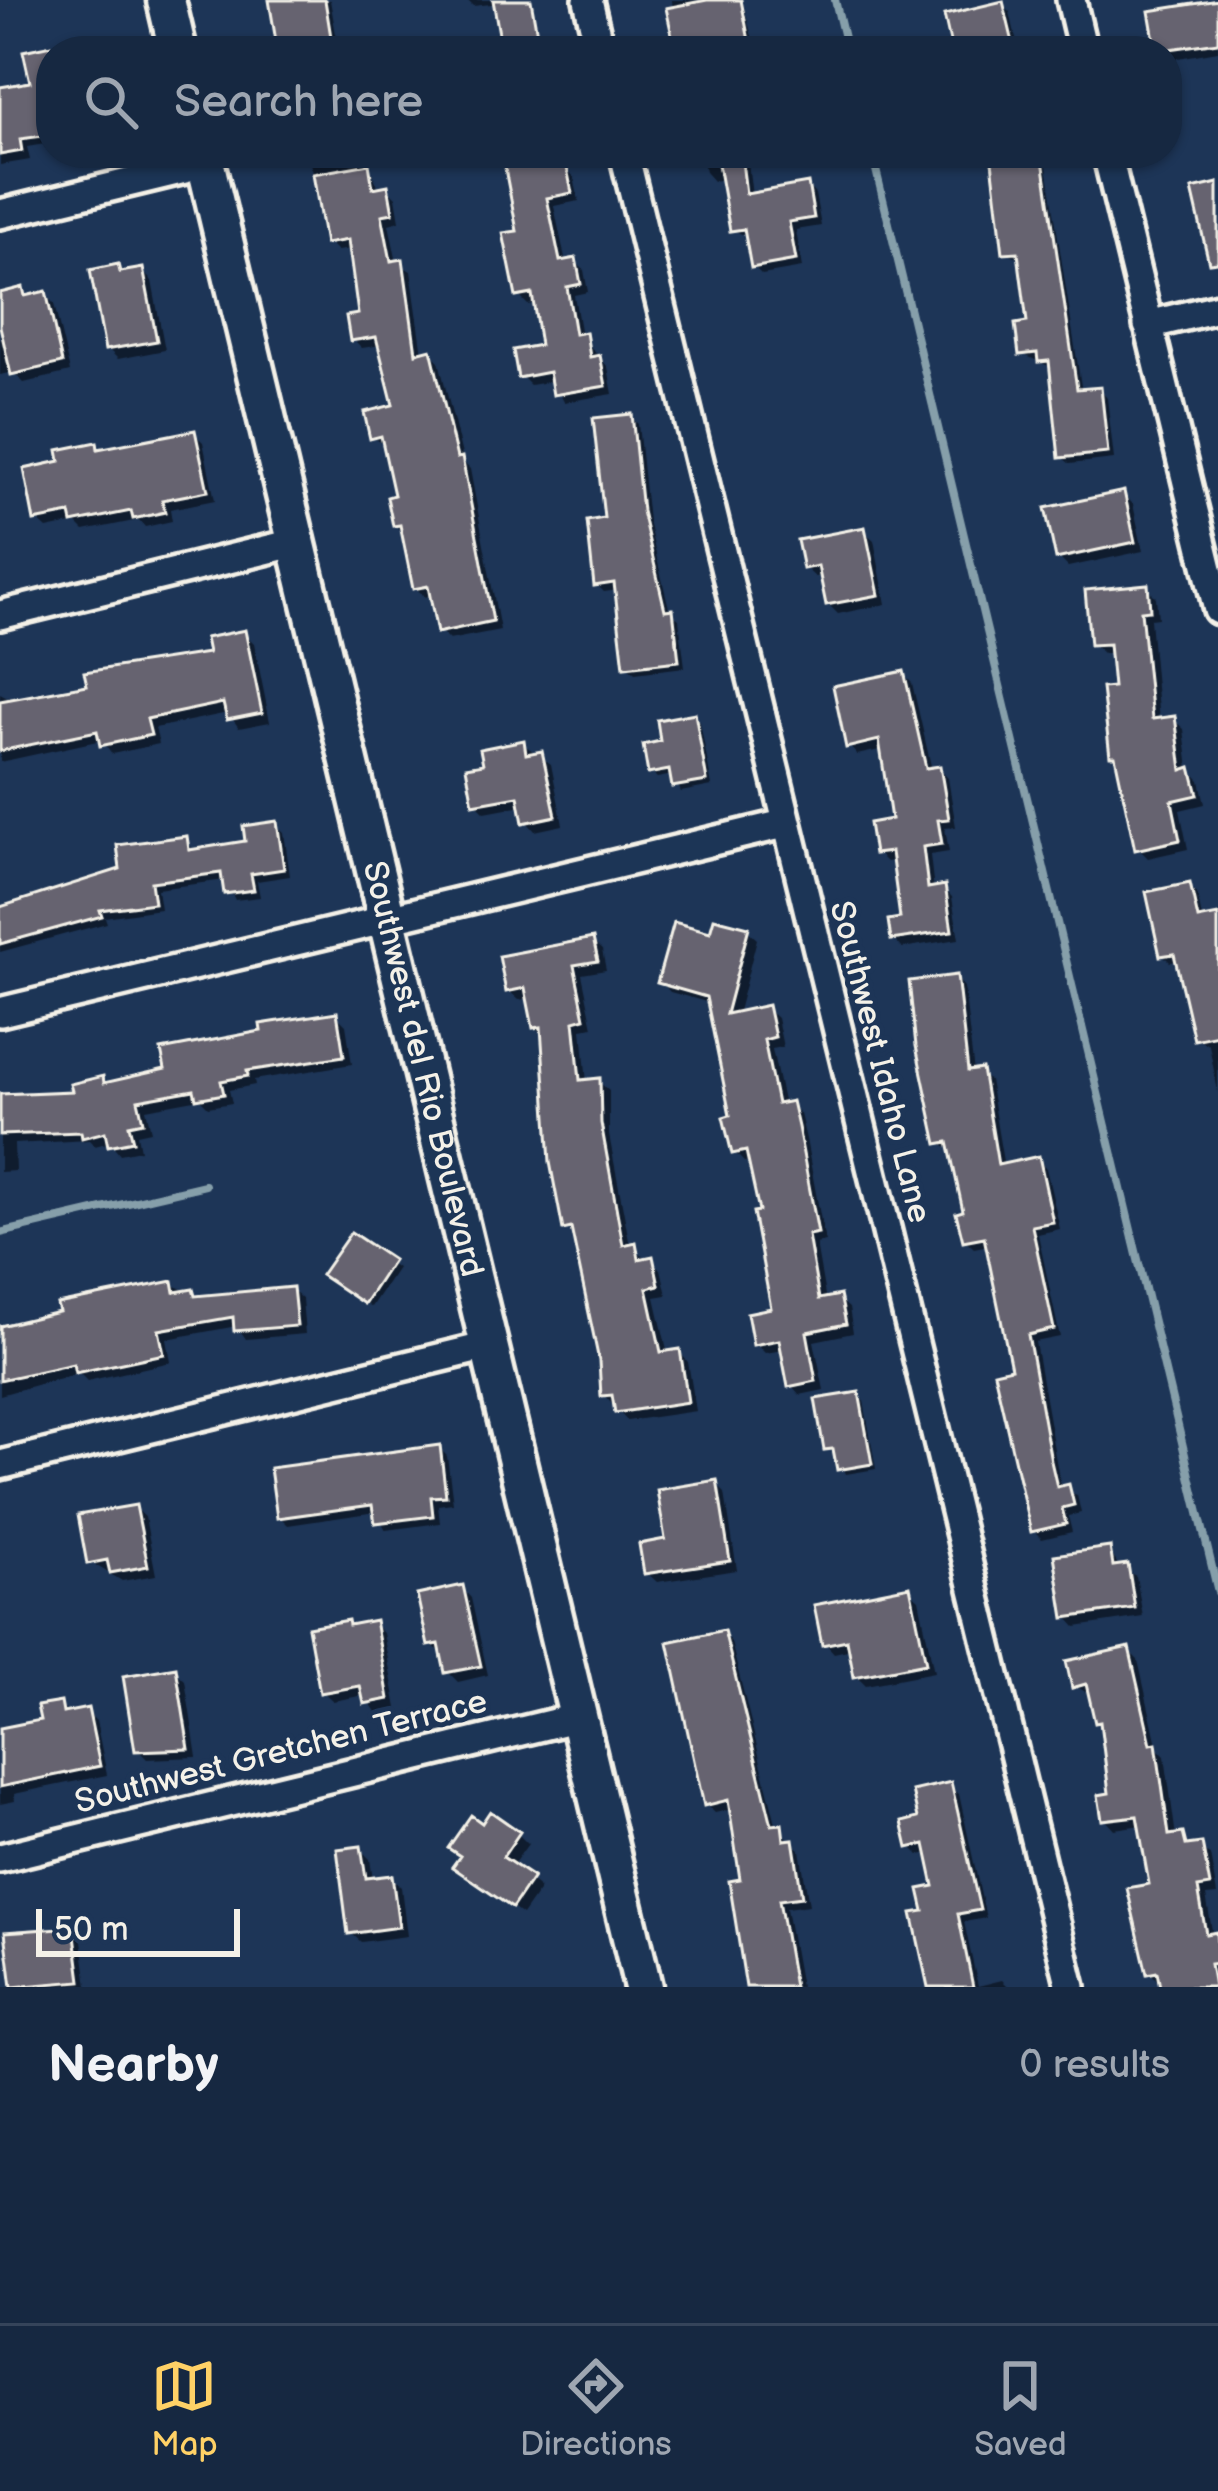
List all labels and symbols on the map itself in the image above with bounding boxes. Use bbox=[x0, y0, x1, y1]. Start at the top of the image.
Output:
street label: Southwest del Rio Boulevard bbox=[354, 857, 492, 1281]
street label: Southwest Idaho Lane bbox=[821, 897, 939, 1227]
street label: Southwest Gretchen Terrace bbox=[71, 1681, 491, 1823]
scale bar bbox=[36, 1903, 240, 1956]

